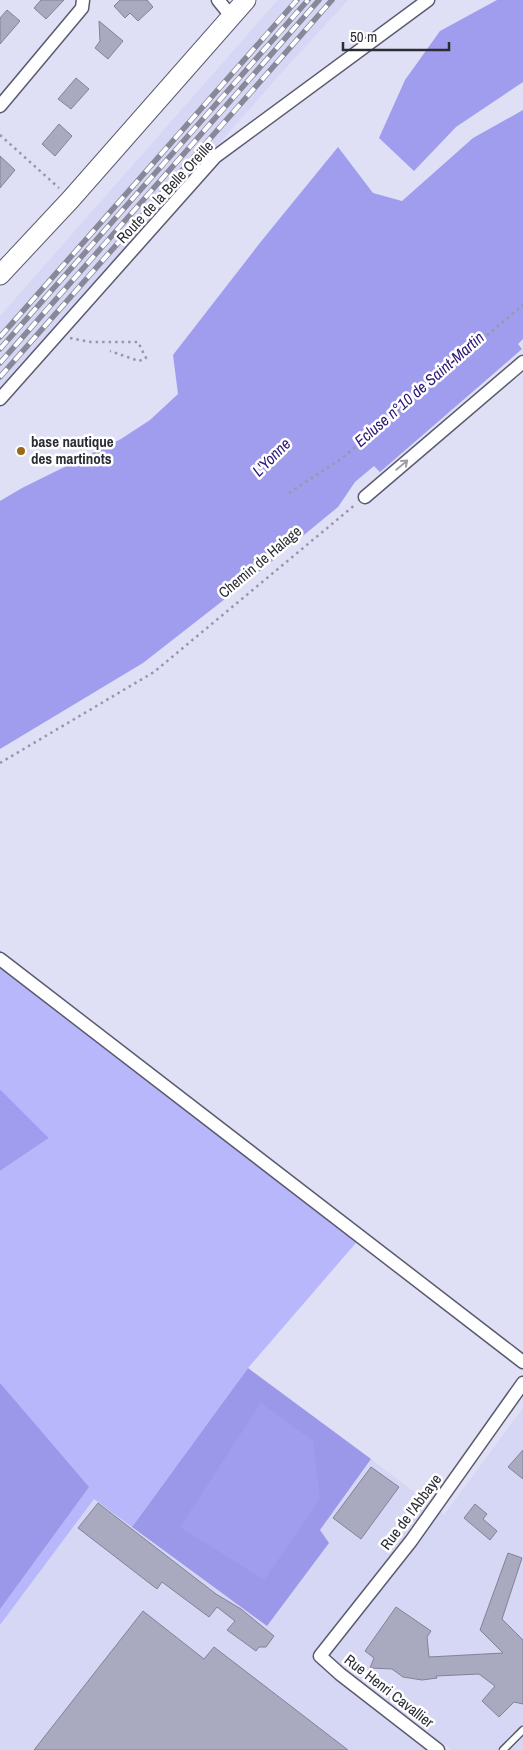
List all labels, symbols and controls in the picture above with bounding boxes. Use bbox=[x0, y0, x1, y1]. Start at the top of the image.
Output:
scale bar bbox=[343, 20, 449, 52]
text: 50 m bbox=[350, 26, 377, 47]
street label: Route de la Belle Oreille bbox=[111, 136, 218, 248]
water label: Ecluse n°10 de Saint-Martin bbox=[349, 326, 489, 452]
place label: base nautique des martinots bbox=[31, 431, 114, 469]
water label: L'Yonne bbox=[247, 433, 295, 481]
marker: base nautique des martinots bbox=[15, 445, 27, 457]
one-way arrow bbox=[395, 460, 408, 471]
street label: Chemin de Halage bbox=[214, 521, 306, 603]
street label: Rue de l'Abbaye bbox=[375, 1469, 446, 1554]
street label: Rue Henri Cavallier bbox=[340, 1649, 438, 1732]

